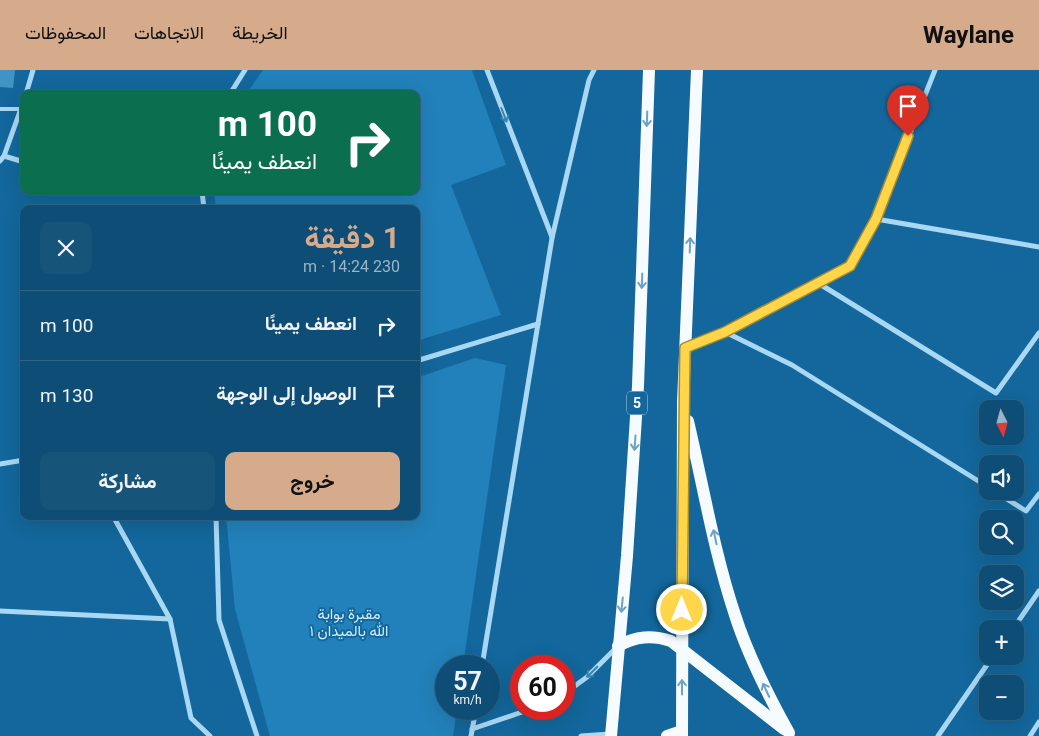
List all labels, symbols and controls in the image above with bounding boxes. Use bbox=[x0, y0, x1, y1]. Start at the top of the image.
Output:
text: Waylane bbox=[923, 21, 1014, 49]
text: المحفوظات bbox=[25, 22, 106, 43]
text: الاتجاهات bbox=[134, 22, 204, 43]
text: الخريطة bbox=[232, 22, 288, 43]
pin bbox=[887, 85, 929, 136]
icon: arrive bbox=[894, 92, 922, 120]
text: 100 m bbox=[218, 104, 317, 145]
one-way arrow bbox=[500, 107, 509, 123]
icon: right bbox=[335, 110, 400, 175]
one-way arrow bbox=[643, 110, 652, 126]
text: انعطف يمينًا bbox=[212, 149, 317, 174]
text: 1 دقيقة bbox=[305, 220, 400, 255]
button: close bbox=[40, 222, 92, 274]
one-way arrow bbox=[685, 237, 694, 253]
text: 230 m · 14:24 bbox=[303, 257, 400, 276]
one-way arrow bbox=[637, 272, 647, 289]
text: انعطف يمينًا bbox=[265, 312, 357, 335]
icon: right bbox=[372, 312, 400, 340]
text: 100 m bbox=[40, 314, 93, 337]
text: الوصول إلى الوجهة bbox=[216, 382, 357, 405]
icon: arrive bbox=[372, 382, 400, 410]
text: 130 m bbox=[40, 384, 93, 407]
road number: 5 bbox=[627, 392, 647, 414]
north arrow bbox=[979, 400, 1024, 445]
map controls bbox=[979, 400, 1024, 720]
one-way arrow bbox=[630, 435, 639, 451]
button: مشاركة bbox=[40, 452, 215, 510]
button: خروج bbox=[225, 452, 400, 510]
button: sound bbox=[979, 455, 1024, 500]
button: search bbox=[979, 510, 1024, 555]
one-way arrow bbox=[709, 529, 719, 545]
button: layers bbox=[979, 565, 1024, 610]
position arrow bbox=[655, 583, 707, 635]
one-way arrow bbox=[617, 597, 627, 613]
park label: مقبرة بوابة الله بالميدان ١ bbox=[310, 605, 389, 640]
button: + bbox=[979, 620, 1024, 665]
speed limit sign: 60 bbox=[510, 655, 575, 720]
one-way arrow bbox=[586, 666, 598, 678]
text: 57 bbox=[453, 667, 482, 696]
button: − bbox=[979, 675, 1024, 720]
one-way arrow bbox=[677, 680, 687, 696]
one-way arrow bbox=[761, 683, 770, 698]
text: km/h bbox=[453, 693, 482, 707]

